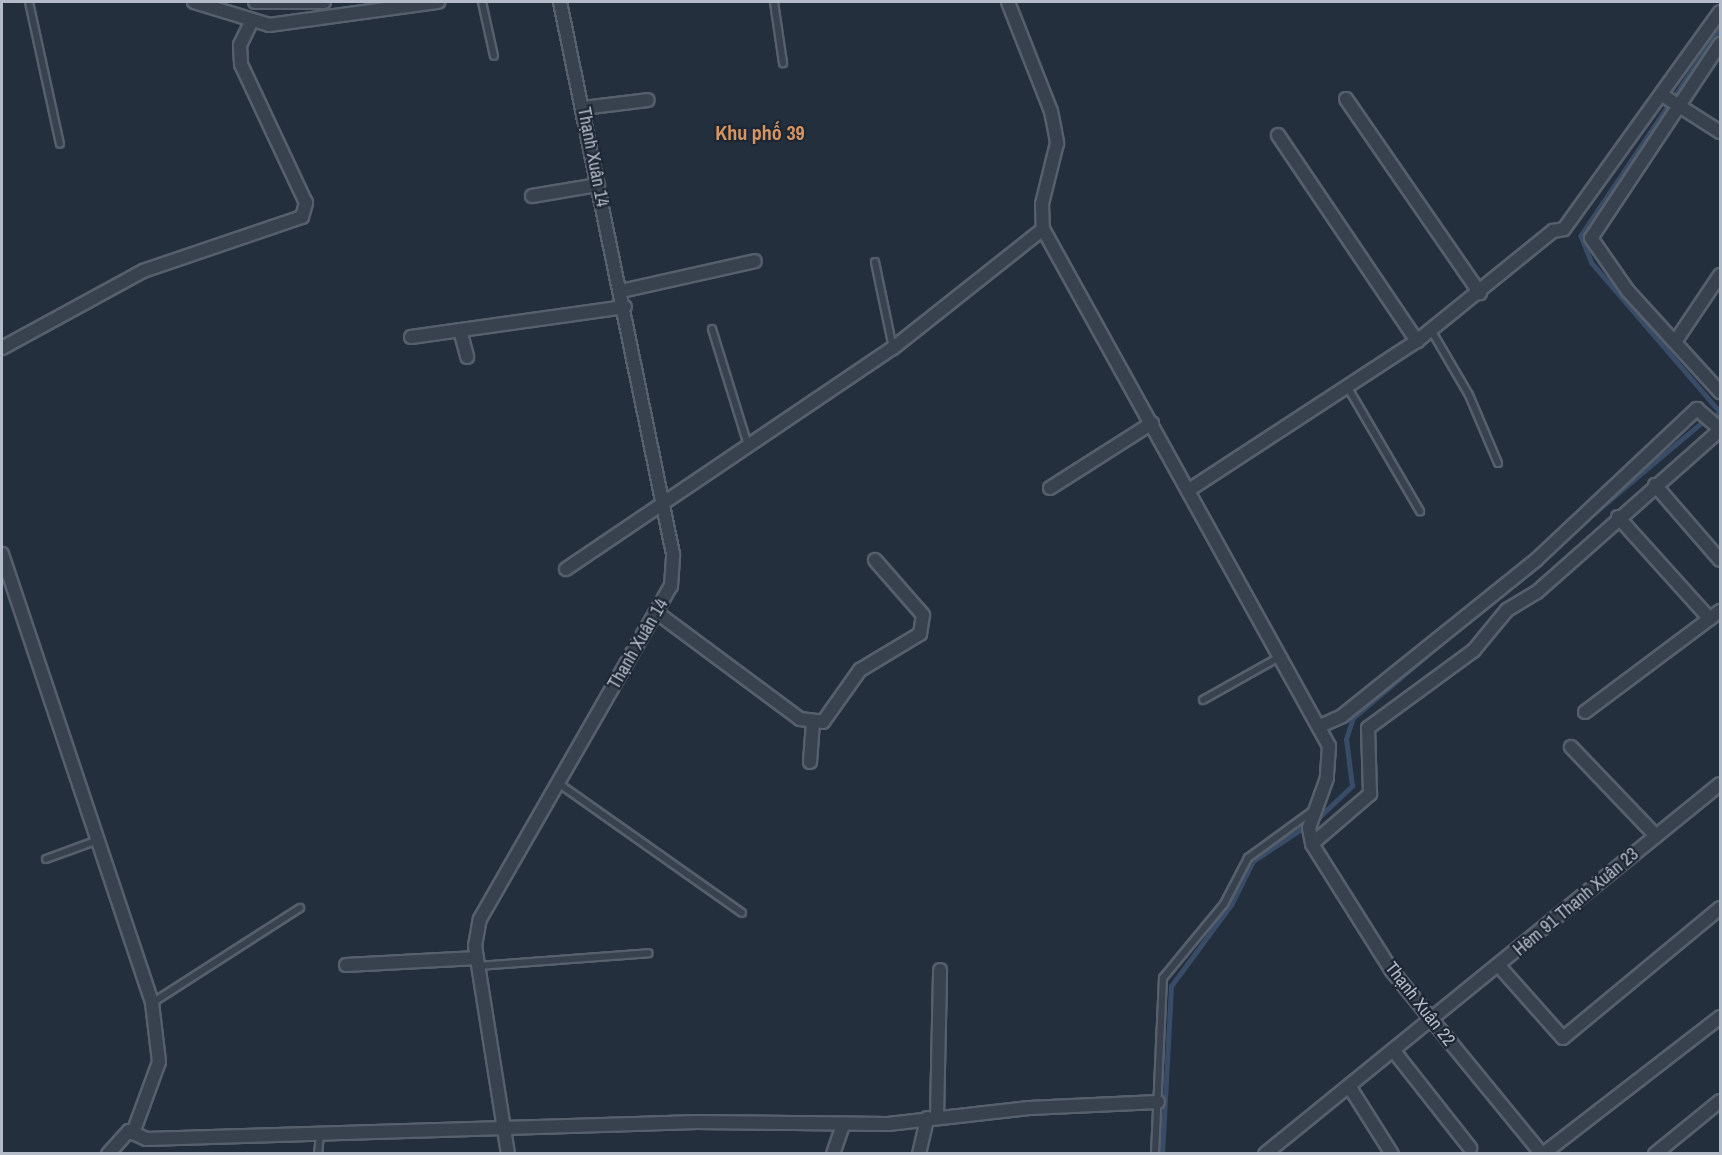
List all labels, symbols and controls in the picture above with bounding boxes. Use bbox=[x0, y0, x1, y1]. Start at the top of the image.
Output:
street label: Thạnh Xuân 14 bbox=[573, 105, 613, 209]
district label: Khu phố 39 bbox=[715, 120, 805, 144]
street label: Thạnh Xuân 14 bbox=[603, 595, 673, 693]
street label: Hẻm 91 Thạnh Xuân 23 bbox=[1509, 843, 1643, 961]
street label: Thạnh Xuân 22 bbox=[1380, 958, 1460, 1050]

